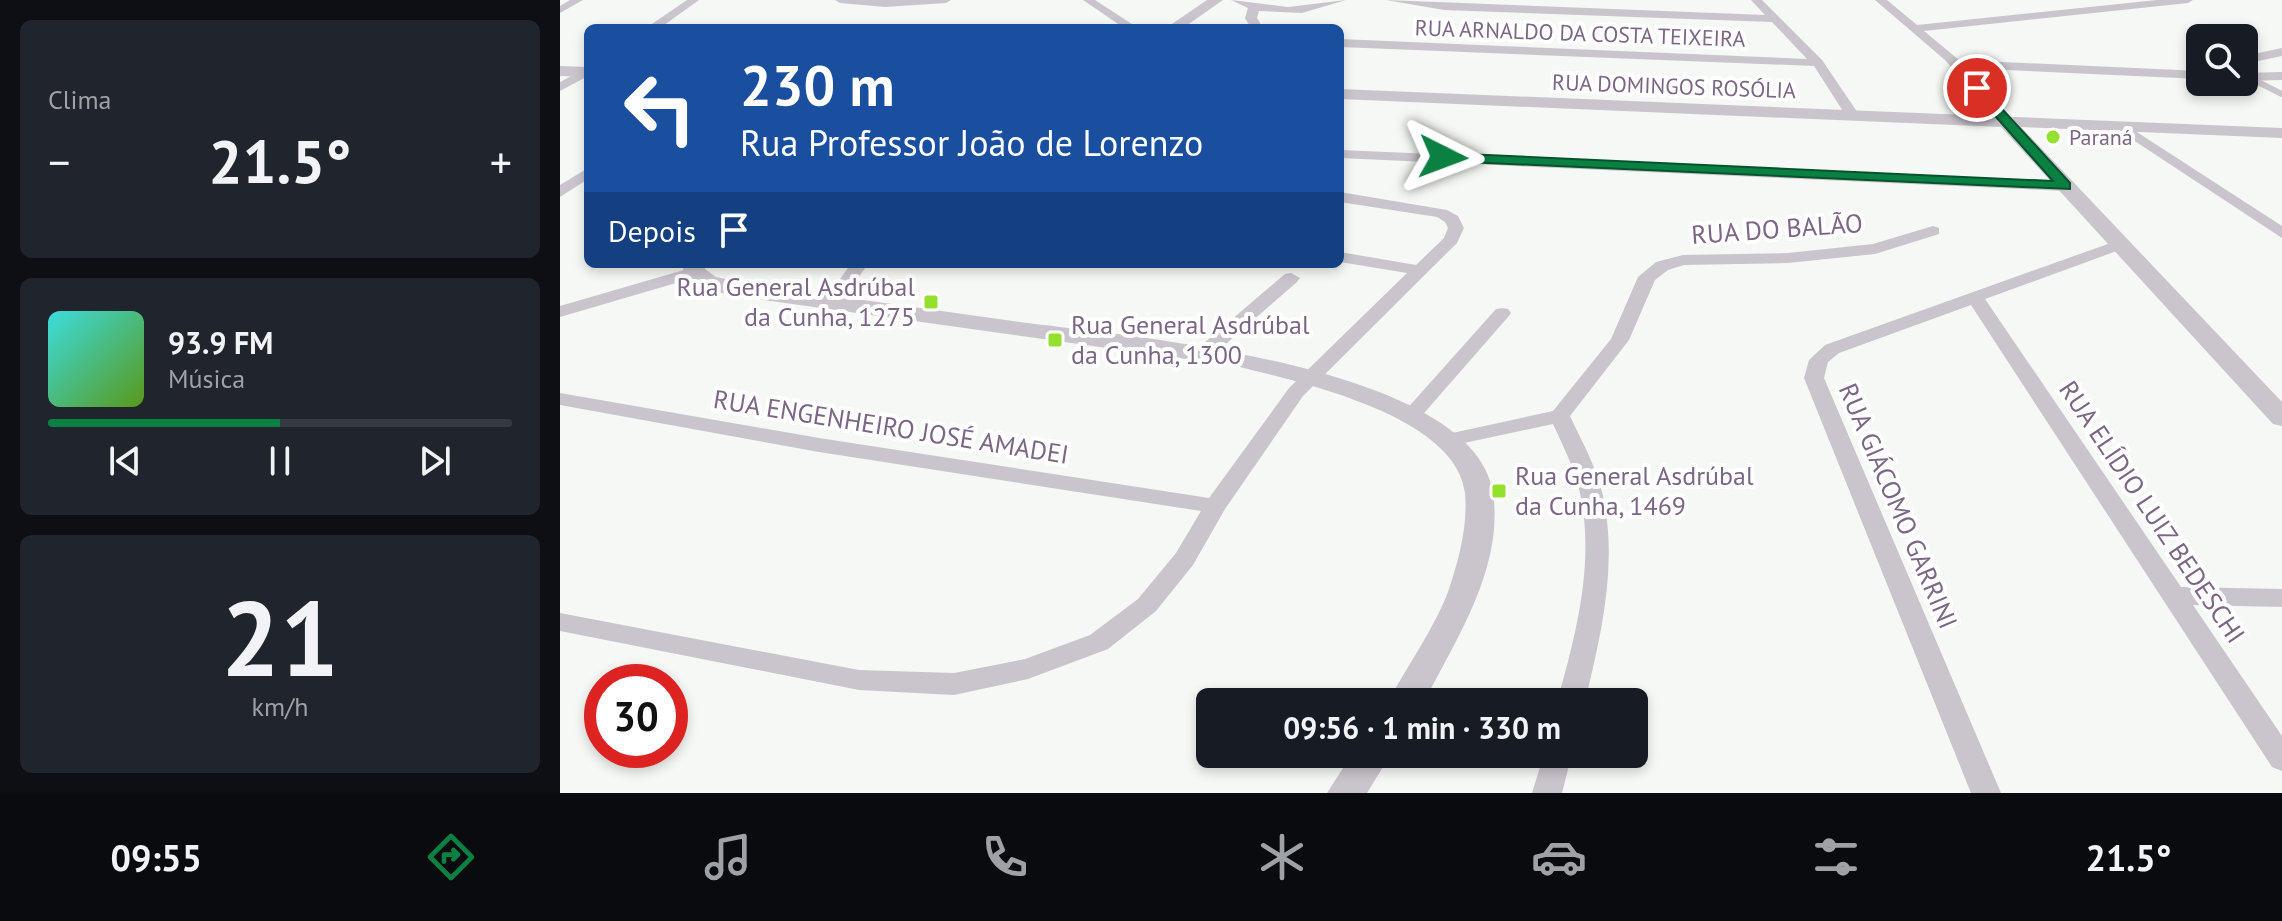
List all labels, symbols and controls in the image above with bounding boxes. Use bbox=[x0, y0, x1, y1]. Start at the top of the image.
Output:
street label: RUA ARNALDO DA COSTA TEIXEIRA bbox=[1414, 13, 1746, 53]
map controls bbox=[2186, 24, 2258, 96]
button: search bbox=[2186, 24, 2258, 96]
text: 230 m bbox=[740, 49, 895, 121]
pin bbox=[1943, 54, 2011, 122]
icon: left bbox=[608, 56, 712, 160]
icon: arrive bbox=[1955, 66, 1999, 110]
street label: RUA DOMINGOS ROSÓLIA bbox=[1552, 68, 1797, 104]
text: Clima bbox=[48, 83, 111, 116]
position arrow bbox=[1401, 115, 1485, 199]
text: Rua Professor João de Lorenzo bbox=[740, 119, 1203, 166]
text: 21.5° bbox=[208, 122, 352, 200]
place label: Paraná bbox=[2069, 123, 2133, 151]
marker: Paraná bbox=[2044, 128, 2062, 146]
text: − bbox=[48, 133, 70, 190]
text: + bbox=[490, 133, 512, 190]
street label: RUA DO BALÃO bbox=[1690, 206, 1864, 251]
icon: arrive bbox=[712, 208, 756, 252]
text: Depois bbox=[608, 211, 696, 250]
place label: Rua General Asdrúbal da Cunha, 1275 bbox=[676, 270, 915, 333]
marker: Rua General Asdrúbal da Cunha, 1275 bbox=[922, 293, 940, 311]
place label: Rua General Asdrúbal da Cunha, 1300 bbox=[1071, 308, 1310, 371]
text: 93.9 FM bbox=[168, 323, 273, 362]
marker: Rua General Asdrúbal da Cunha, 1300 bbox=[1046, 331, 1064, 349]
text: Música bbox=[168, 362, 245, 395]
street label: RUA ELÍDIO LUIZ BEDESCHI bbox=[2052, 374, 2253, 649]
street label: RUA GIÁCOMO GARRINI bbox=[1832, 378, 1965, 634]
street label: RUA ENGENHEIRO JOSÉ AMADEI bbox=[711, 382, 1071, 471]
icon: previous bbox=[103, 439, 147, 483]
icon: pause bbox=[258, 439, 302, 483]
icon: next bbox=[413, 439, 457, 483]
place label: Rua General Asdrúbal da Cunha, 1469 bbox=[1515, 459, 1754, 522]
marker: Rua General Asdrúbal da Cunha, 1469 bbox=[1490, 482, 1508, 500]
text: 21 bbox=[221, 570, 339, 705]
speed limit sign: 30 bbox=[584, 664, 688, 768]
text: km/h bbox=[252, 690, 309, 723]
text: 09:56 · 1 min · 330 m bbox=[1283, 708, 1561, 747]
icon: directions bbox=[423, 829, 479, 885]
icon: music bbox=[700, 829, 756, 885]
icon: phone bbox=[977, 829, 1033, 885]
icon: climate bbox=[1254, 829, 1310, 885]
icon: car bbox=[1531, 829, 1587, 885]
icon: filters bbox=[1808, 829, 1864, 885]
text: 09:55 bbox=[111, 834, 202, 881]
text: 21.5° bbox=[2086, 834, 2171, 881]

